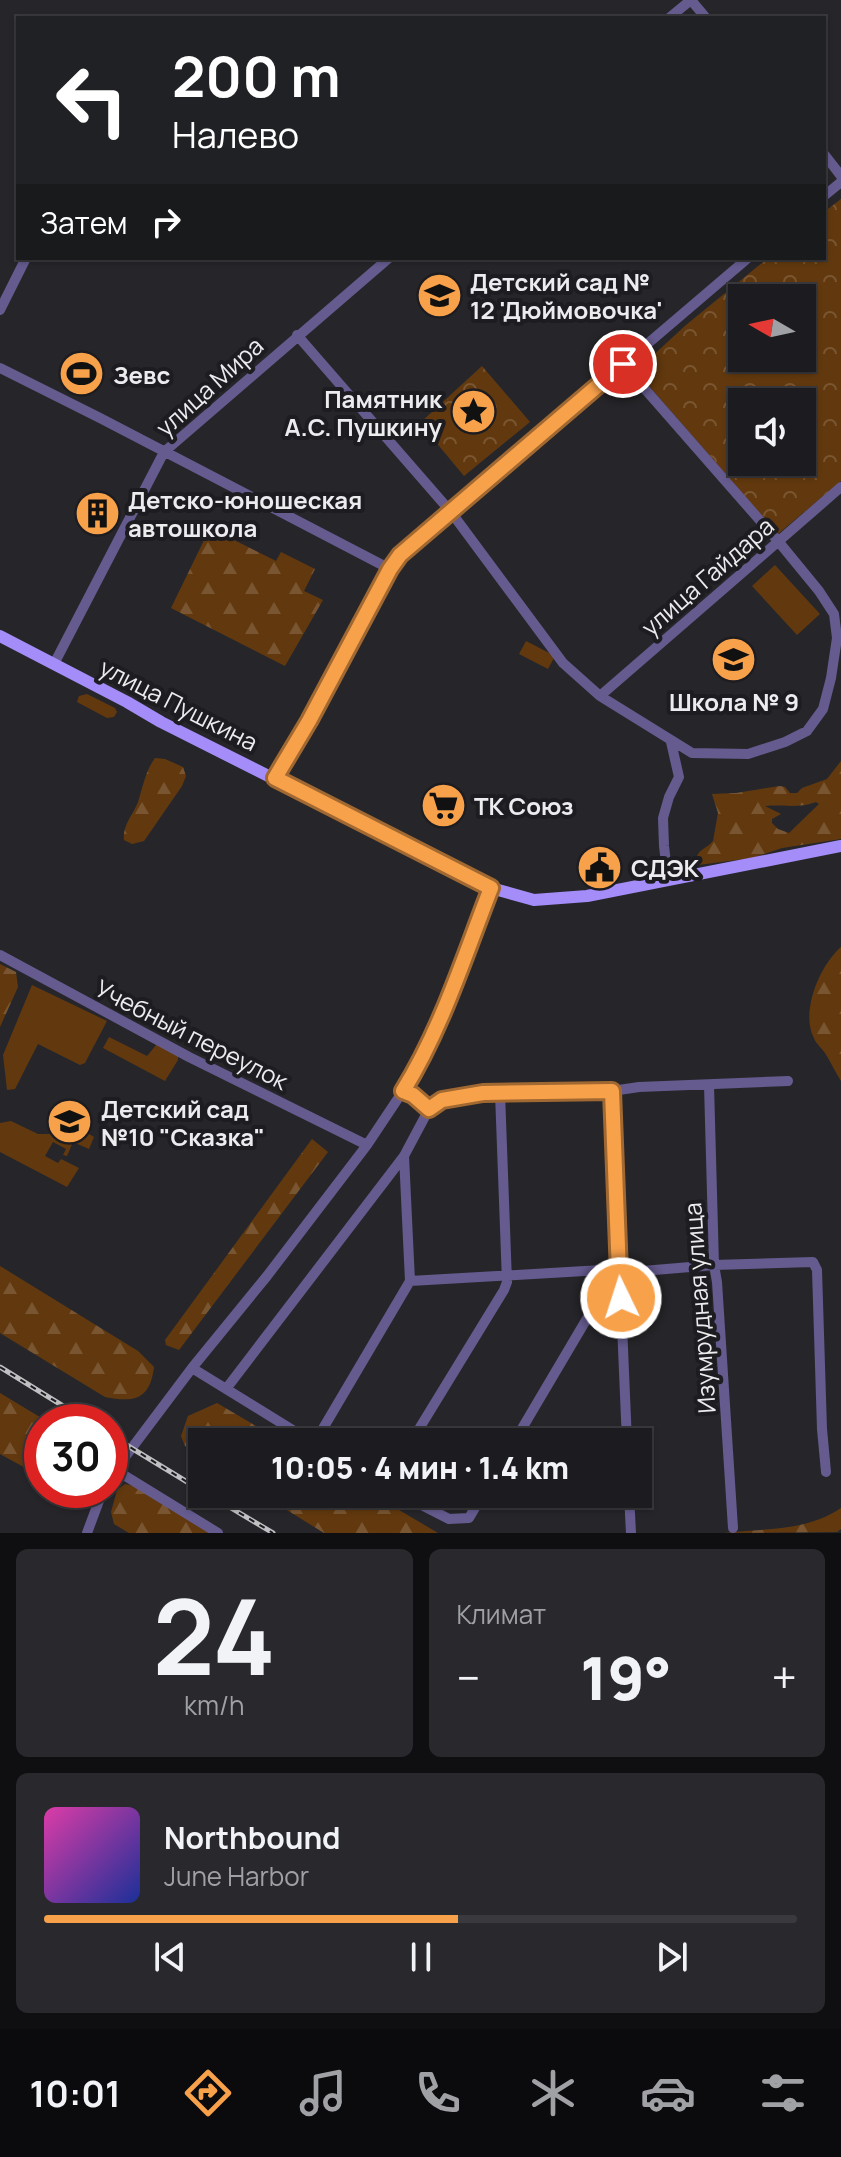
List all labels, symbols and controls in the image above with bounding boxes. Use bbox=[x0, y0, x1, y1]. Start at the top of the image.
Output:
text: 200 m bbox=[172, 37, 341, 114]
icon: left bbox=[40, 48, 144, 152]
text: Налево bbox=[172, 110, 299, 159]
icon: right bbox=[144, 200, 188, 244]
text: Затем bbox=[40, 202, 128, 243]
place label: Детский сад № 12 'Дюймовочка' bbox=[470, 265, 663, 326]
school or university icon: Детский сад № 12 'Дюймовочка' bbox=[415, 271, 463, 319]
north arrow bbox=[728, 284, 816, 372]
map controls bbox=[728, 284, 816, 476]
street label: улица Мира bbox=[148, 329, 270, 443]
pin bbox=[589, 330, 657, 398]
icon: arrive bbox=[601, 342, 645, 386]
sports icon: Зевс bbox=[58, 350, 106, 398]
place label: Зевс bbox=[113, 358, 170, 391]
place label: Памятник А.С. Пушкину bbox=[284, 382, 443, 443]
place icon: Памятник А.С. Пушкину bbox=[449, 388, 497, 436]
button: sound bbox=[728, 388, 816, 476]
place label: Детско-юношеская автошкола bbox=[128, 483, 362, 544]
building icon: Детско-юношеская автошкола bbox=[73, 489, 121, 537]
street label: улица Гайдара bbox=[634, 509, 780, 643]
school or university icon: Школа № 9 bbox=[710, 635, 758, 683]
street label: улица Пушкина bbox=[94, 650, 264, 758]
place label: Школа № 9 bbox=[669, 685, 799, 718]
supermarket icon: ТК Союз bbox=[419, 781, 467, 829]
place label: ТК Союз bbox=[474, 789, 573, 822]
public building icon: СДЭК bbox=[576, 843, 624, 891]
place label: СДЭК bbox=[631, 851, 700, 884]
street label: Учебный переулок bbox=[90, 971, 295, 1097]
place label: Детский сад №10 "Сказка" bbox=[101, 1092, 265, 1153]
school or university icon: Детский сад №10 "Сказка" bbox=[46, 1098, 94, 1146]
street label: Изумрудная улица bbox=[675, 1201, 723, 1415]
position arrow bbox=[579, 1256, 663, 1340]
speed limit sign: 30 bbox=[24, 1404, 128, 1508]
text: 10:05 · 4 мин · 1.4 km bbox=[271, 1447, 569, 1488]
text: 24 bbox=[153, 1564, 276, 1706]
text: Климат bbox=[457, 1596, 546, 1632]
text: 19° bbox=[580, 1636, 672, 1718]
text: − bbox=[457, 1647, 480, 1707]
text: + bbox=[772, 1647, 797, 1707]
text: km/h bbox=[184, 1687, 244, 1723]
text: Northbound bbox=[164, 1817, 341, 1858]
text: June Harbor bbox=[164, 1858, 309, 1894]
icon: previous bbox=[148, 1935, 192, 1979]
icon: pause bbox=[399, 1935, 443, 1979]
icon: next bbox=[650, 1935, 694, 1979]
icon: directions bbox=[180, 2065, 236, 2121]
icon: music bbox=[295, 2065, 351, 2121]
icon: phone bbox=[410, 2065, 466, 2121]
icon: climate bbox=[525, 2065, 581, 2121]
icon: car bbox=[640, 2065, 696, 2121]
icon: filters bbox=[755, 2065, 811, 2121]
text: 10:01 bbox=[30, 2069, 121, 2118]

